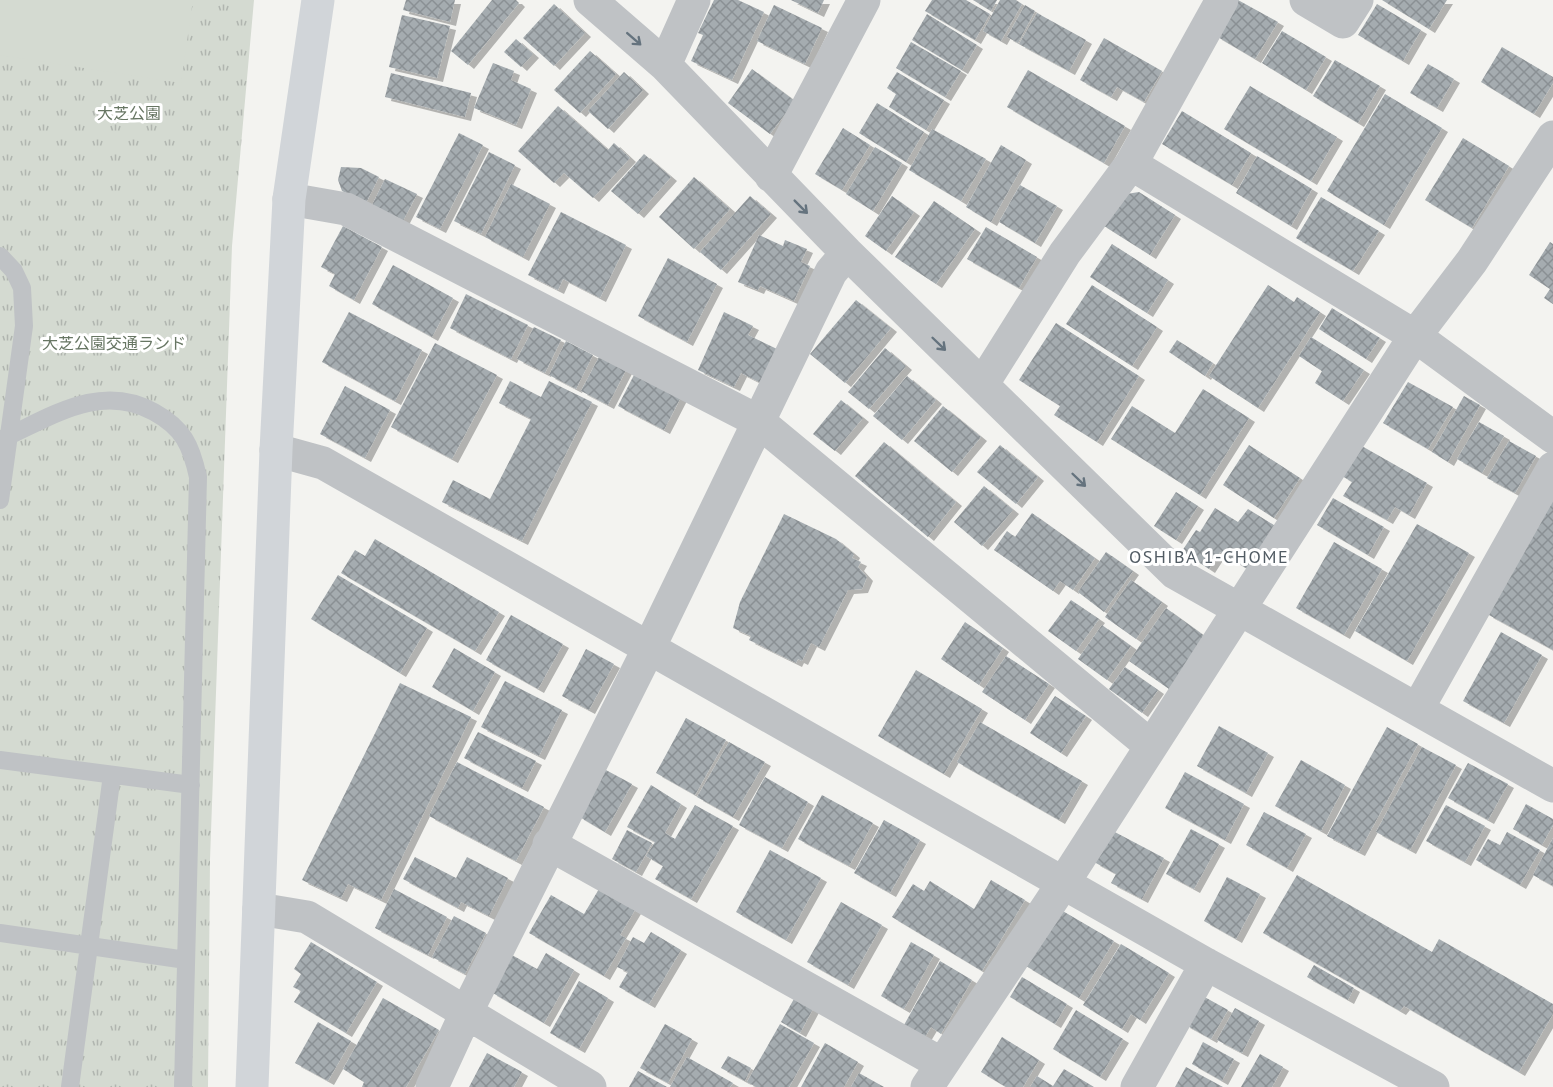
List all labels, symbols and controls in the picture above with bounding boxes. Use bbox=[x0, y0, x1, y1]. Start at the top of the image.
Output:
one-way arrow bbox=[626, 32, 642, 45]
park label: 大芝公園 bbox=[97, 103, 161, 123]
one-way arrow bbox=[794, 199, 808, 214]
park label: 大芝公園交通ランド bbox=[42, 333, 186, 353]
one-way arrow bbox=[932, 337, 947, 351]
one-way arrow bbox=[1072, 473, 1087, 487]
district label: OSHIBA 1-CHOME bbox=[1129, 545, 1289, 568]

